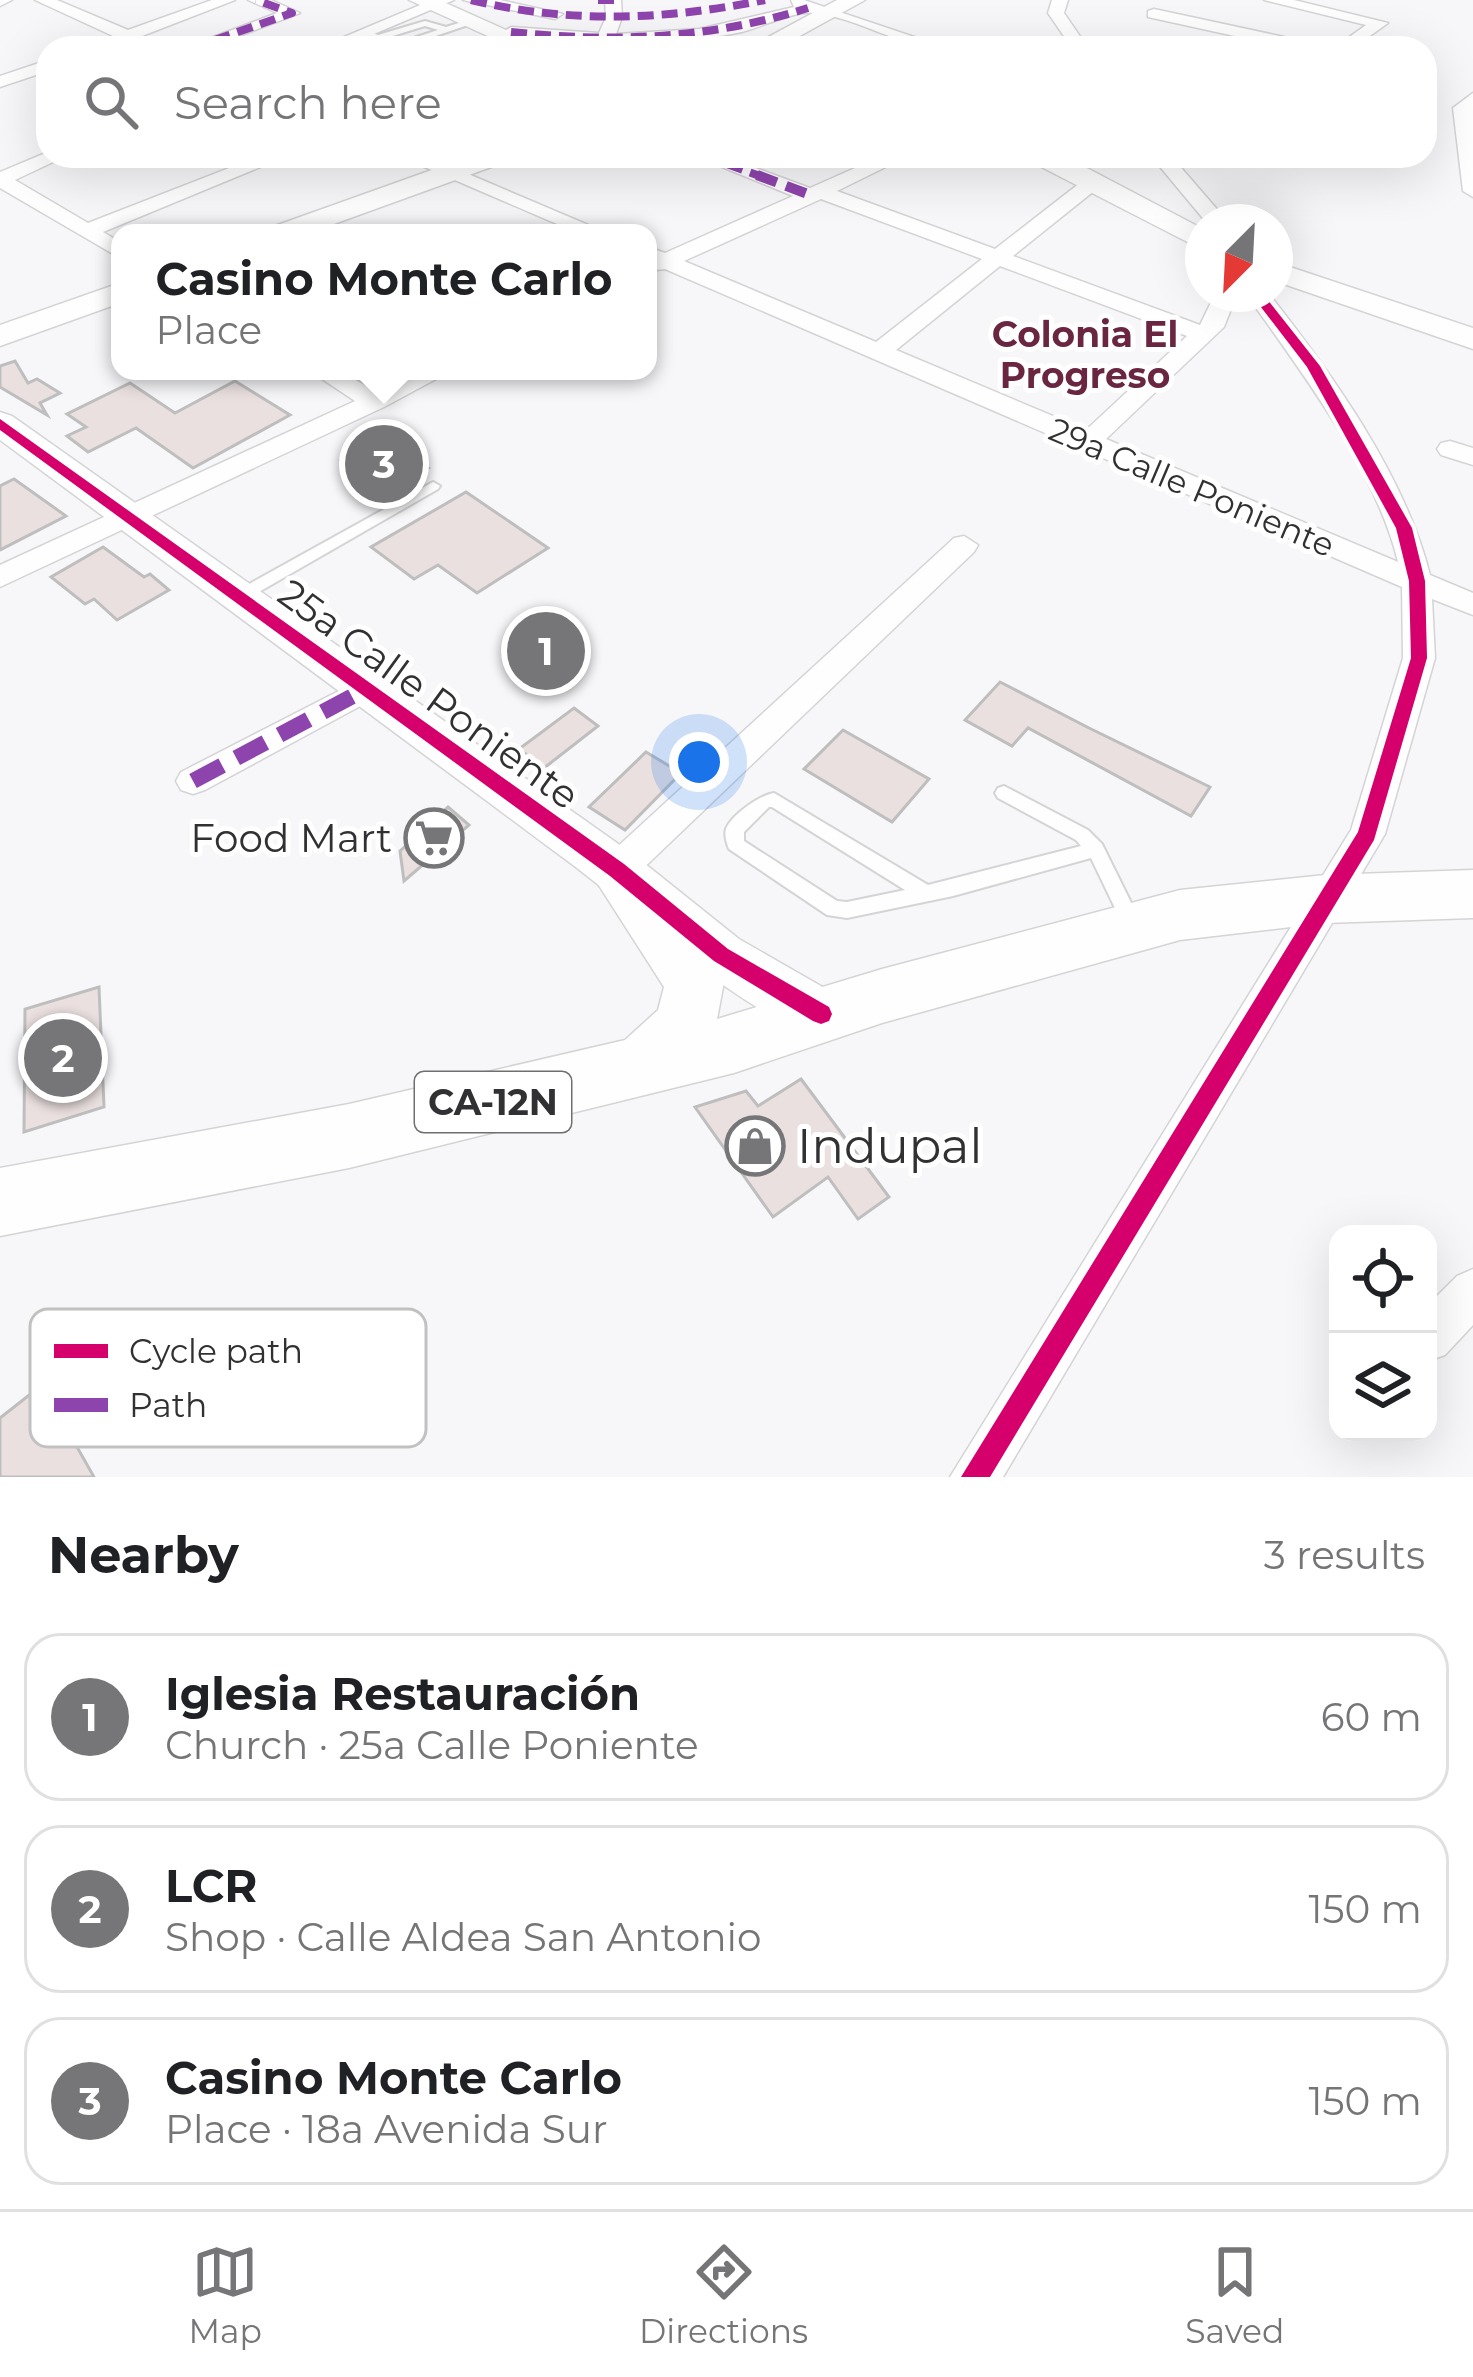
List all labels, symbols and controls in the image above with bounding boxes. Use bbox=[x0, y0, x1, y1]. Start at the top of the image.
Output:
search box bbox=[36, 36, 1437, 168]
icon: search bbox=[78, 69, 144, 135]
text: Search here bbox=[174, 75, 442, 130]
north arrow bbox=[1185, 204, 1293, 312]
popup bbox=[111, 224, 657, 380]
text: Casino Monte Carlo bbox=[155, 251, 613, 306]
text: Place bbox=[155, 306, 262, 354]
district label: Colonia El Progreso bbox=[992, 312, 1178, 397]
street label: 29a Calle Poniente bbox=[1043, 409, 1341, 565]
pin: 3 bbox=[345, 419, 423, 509]
street label: 25a Calle Poniente bbox=[269, 569, 589, 819]
pin: 1 bbox=[507, 606, 585, 696]
your location bbox=[669, 732, 729, 792]
supermarket icon: Food Mart bbox=[403, 807, 465, 869]
place label: Food Mart bbox=[190, 814, 392, 862]
pin: 2 bbox=[24, 1013, 102, 1103]
road number: CA-12N bbox=[415, 1072, 571, 1132]
shop icon: Indupal bbox=[724, 1115, 786, 1177]
place label: Indupal bbox=[797, 1117, 982, 1175]
map controls bbox=[1329, 1225, 1437, 1441]
button: locate bbox=[1329, 1225, 1437, 1333]
legend bbox=[30, 1309, 426, 1447]
text: Cycle path bbox=[129, 1331, 303, 1371]
button: layers bbox=[1329, 1333, 1437, 1441]
text: Path bbox=[129, 1385, 207, 1425]
text: Nearby bbox=[48, 1524, 239, 1586]
text: 3 results bbox=[1264, 1531, 1425, 1579]
text: Iglesia Restauración bbox=[165, 1666, 640, 1721]
text: 1 bbox=[82, 1693, 98, 1741]
text: 60 m bbox=[1321, 1693, 1422, 1741]
text: Church · 25a Calle Poniente bbox=[165, 1721, 699, 1769]
text: LCR bbox=[165, 1858, 257, 1913]
text: 2 bbox=[78, 1885, 102, 1933]
text: 150 m bbox=[1308, 1885, 1422, 1933]
text: Shop · Calle Aldea San Antonio bbox=[165, 1913, 761, 1961]
text: Casino Monte Carlo bbox=[165, 2050, 622, 2105]
text: 3 bbox=[78, 2077, 102, 2125]
text: 150 m bbox=[1308, 2077, 1422, 2125]
text: Place · 18a Avenida Sur bbox=[165, 2105, 608, 2153]
tab: Map bbox=[189, 2239, 262, 2351]
tab: Directions bbox=[639, 2239, 808, 2351]
tab: Saved bbox=[1185, 2239, 1284, 2351]

